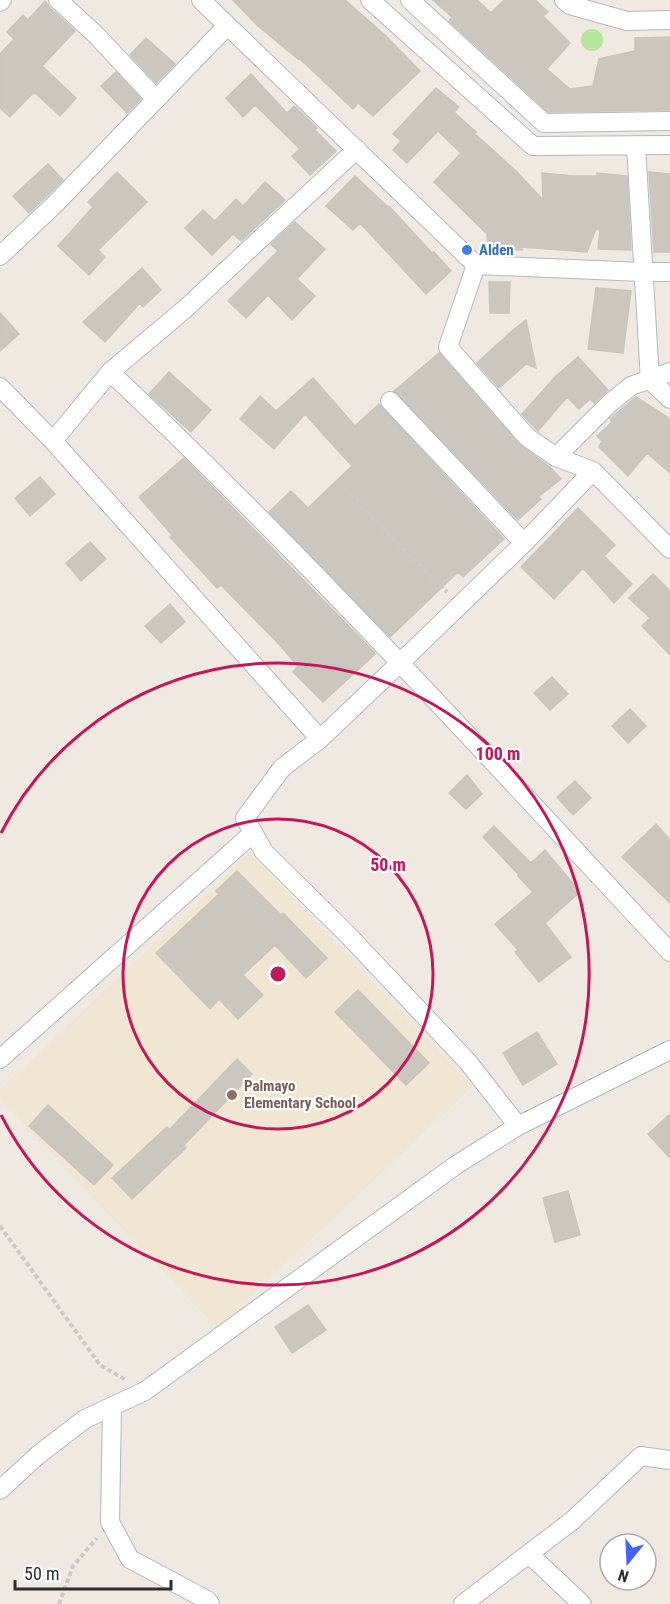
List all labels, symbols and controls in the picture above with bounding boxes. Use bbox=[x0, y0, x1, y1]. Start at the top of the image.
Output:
place label: Alden bbox=[479, 241, 514, 259]
marker: Alden bbox=[460, 243, 474, 257]
text: 100 m bbox=[476, 743, 520, 764]
text: 50 m bbox=[370, 854, 406, 875]
centre of rings bbox=[268, 964, 288, 984]
place label: Palmayo Elementary School bbox=[244, 1077, 356, 1112]
marker: Palmayo Elementary School bbox=[225, 1088, 239, 1102]
north arrow bbox=[598, 1532, 658, 1592]
scale bar bbox=[15, 1553, 171, 1591]
text: 50 m bbox=[24, 1563, 59, 1584]
text: N bbox=[616, 1565, 631, 1586]

